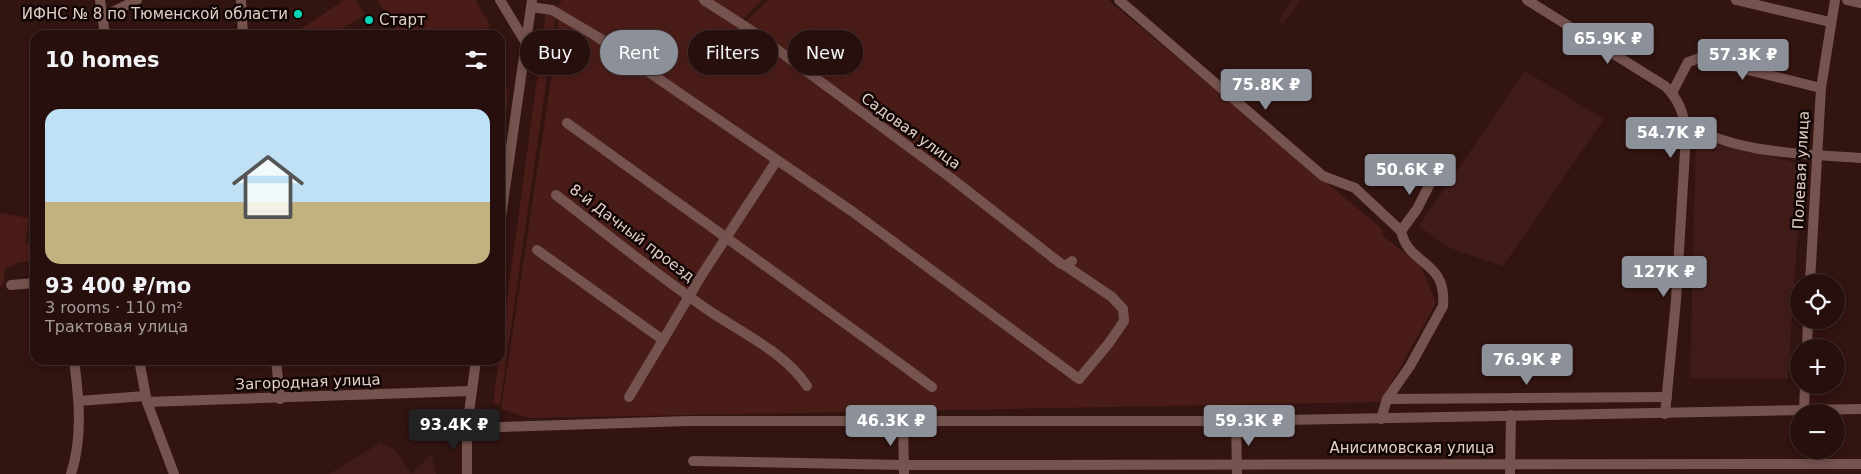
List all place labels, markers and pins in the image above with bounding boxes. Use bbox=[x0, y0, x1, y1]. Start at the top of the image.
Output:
place label: ИФНС № 8 по Тюменской области bbox=[22, 5, 288, 23]
marker: ИФНС № 8 по Тюменской области bbox=[292, 8, 304, 20]
place label: Старт bbox=[379, 11, 426, 29]
marker: Старт bbox=[363, 14, 375, 26]
pin: 65.9K ₽ bbox=[1562, 22, 1654, 65]
pin: 57.3K ₽ bbox=[1697, 38, 1789, 81]
pin: 75.8K ₽ bbox=[1220, 68, 1312, 111]
pin: 54.7K ₽ bbox=[1625, 116, 1717, 159]
pin: 50.6K ₽ bbox=[1364, 154, 1456, 196]
pin: 127K ₽ bbox=[1623, 256, 1705, 298]
pin: 76.9K ₽ bbox=[1481, 344, 1573, 386]
pin: 46.3K ₽ bbox=[845, 404, 937, 447]
pin: 59.3K ₽ bbox=[1203, 404, 1295, 447]
pin: 93.4K ₽ bbox=[408, 408, 500, 451]

